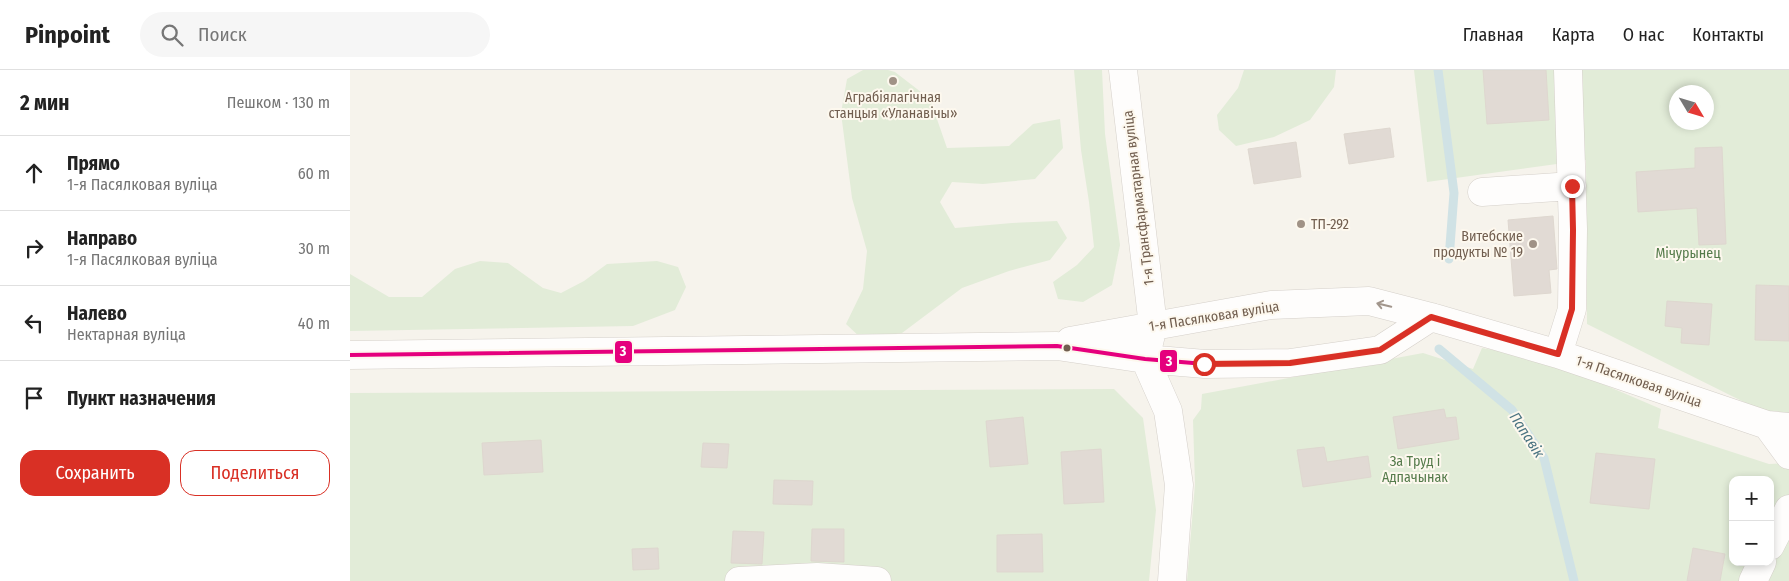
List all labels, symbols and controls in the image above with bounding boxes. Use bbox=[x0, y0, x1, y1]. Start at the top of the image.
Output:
search box bbox=[140, 12, 490, 57]
text: Pinpoint bbox=[25, 21, 110, 49]
icon: search bbox=[158, 21, 186, 49]
text: Поиск bbox=[198, 23, 247, 46]
text: Главная bbox=[1463, 24, 1524, 46]
text: Карта bbox=[1552, 24, 1595, 46]
text: О нас bbox=[1623, 24, 1664, 46]
text: Контакты bbox=[1692, 24, 1764, 46]
marker: Аграбіялагічная станцыя «Уланавічы» bbox=[887, 75, 899, 87]
north arrow bbox=[1669, 85, 1714, 130]
place label: Аграбіялагічная станцыя «Уланавічы» bbox=[829, 89, 957, 122]
text: 2 мин bbox=[20, 90, 69, 116]
text: Пешком · 130 m bbox=[227, 93, 330, 112]
street label: 1-я Трансфарматарная вуліца bbox=[1119, 109, 1158, 286]
text: Прямо bbox=[67, 152, 120, 175]
icon: ahead bbox=[20, 159, 48, 187]
text: 60 m bbox=[298, 164, 330, 183]
text: 1-я Пасялковая вуліца bbox=[67, 175, 218, 194]
route end bbox=[1561, 175, 1584, 198]
place label: ТП-292 bbox=[1311, 216, 1349, 233]
marker: ТП-292 bbox=[1295, 218, 1307, 230]
text: Направо bbox=[67, 227, 137, 250]
place label: Витебские продукты № 19 bbox=[1433, 228, 1523, 261]
icon: right bbox=[20, 234, 48, 262]
marker: Витебские продукты № 19 bbox=[1527, 238, 1539, 250]
text: 30 m bbox=[298, 239, 330, 258]
park label: Мічурынец bbox=[1655, 245, 1721, 262]
text: 1-я Пасялковая вуліца bbox=[67, 250, 218, 269]
street label: 1-я Пасялковая вуліца bbox=[1148, 298, 1281, 335]
one-way arrow bbox=[1376, 300, 1392, 309]
text: Налево bbox=[67, 302, 127, 325]
icon: left bbox=[20, 309, 48, 337]
text: 40 m bbox=[298, 314, 330, 333]
text: Нектарная вуліца bbox=[67, 325, 186, 344]
line badge: 3 bbox=[614, 340, 633, 364]
text: 3 bbox=[619, 343, 627, 360]
unlabelled marker bbox=[1062, 343, 1072, 353]
line badge: 3 bbox=[1159, 349, 1178, 373]
street label: 1-я Пасялковая вуліца bbox=[1574, 352, 1704, 411]
text: 3 bbox=[1165, 353, 1173, 370]
route start bbox=[1193, 353, 1216, 376]
icon: arrive bbox=[20, 384, 48, 412]
text: Пункт назначения bbox=[67, 387, 216, 410]
water label: Папавік bbox=[1506, 409, 1548, 461]
button: Сохранить bbox=[20, 450, 170, 496]
button: Поделиться bbox=[180, 450, 330, 496]
park label: За Труд і Адпачынак bbox=[1382, 453, 1448, 486]
map controls bbox=[1729, 476, 1774, 566]
button: + bbox=[1729, 476, 1774, 521]
button: − bbox=[1729, 521, 1774, 566]

